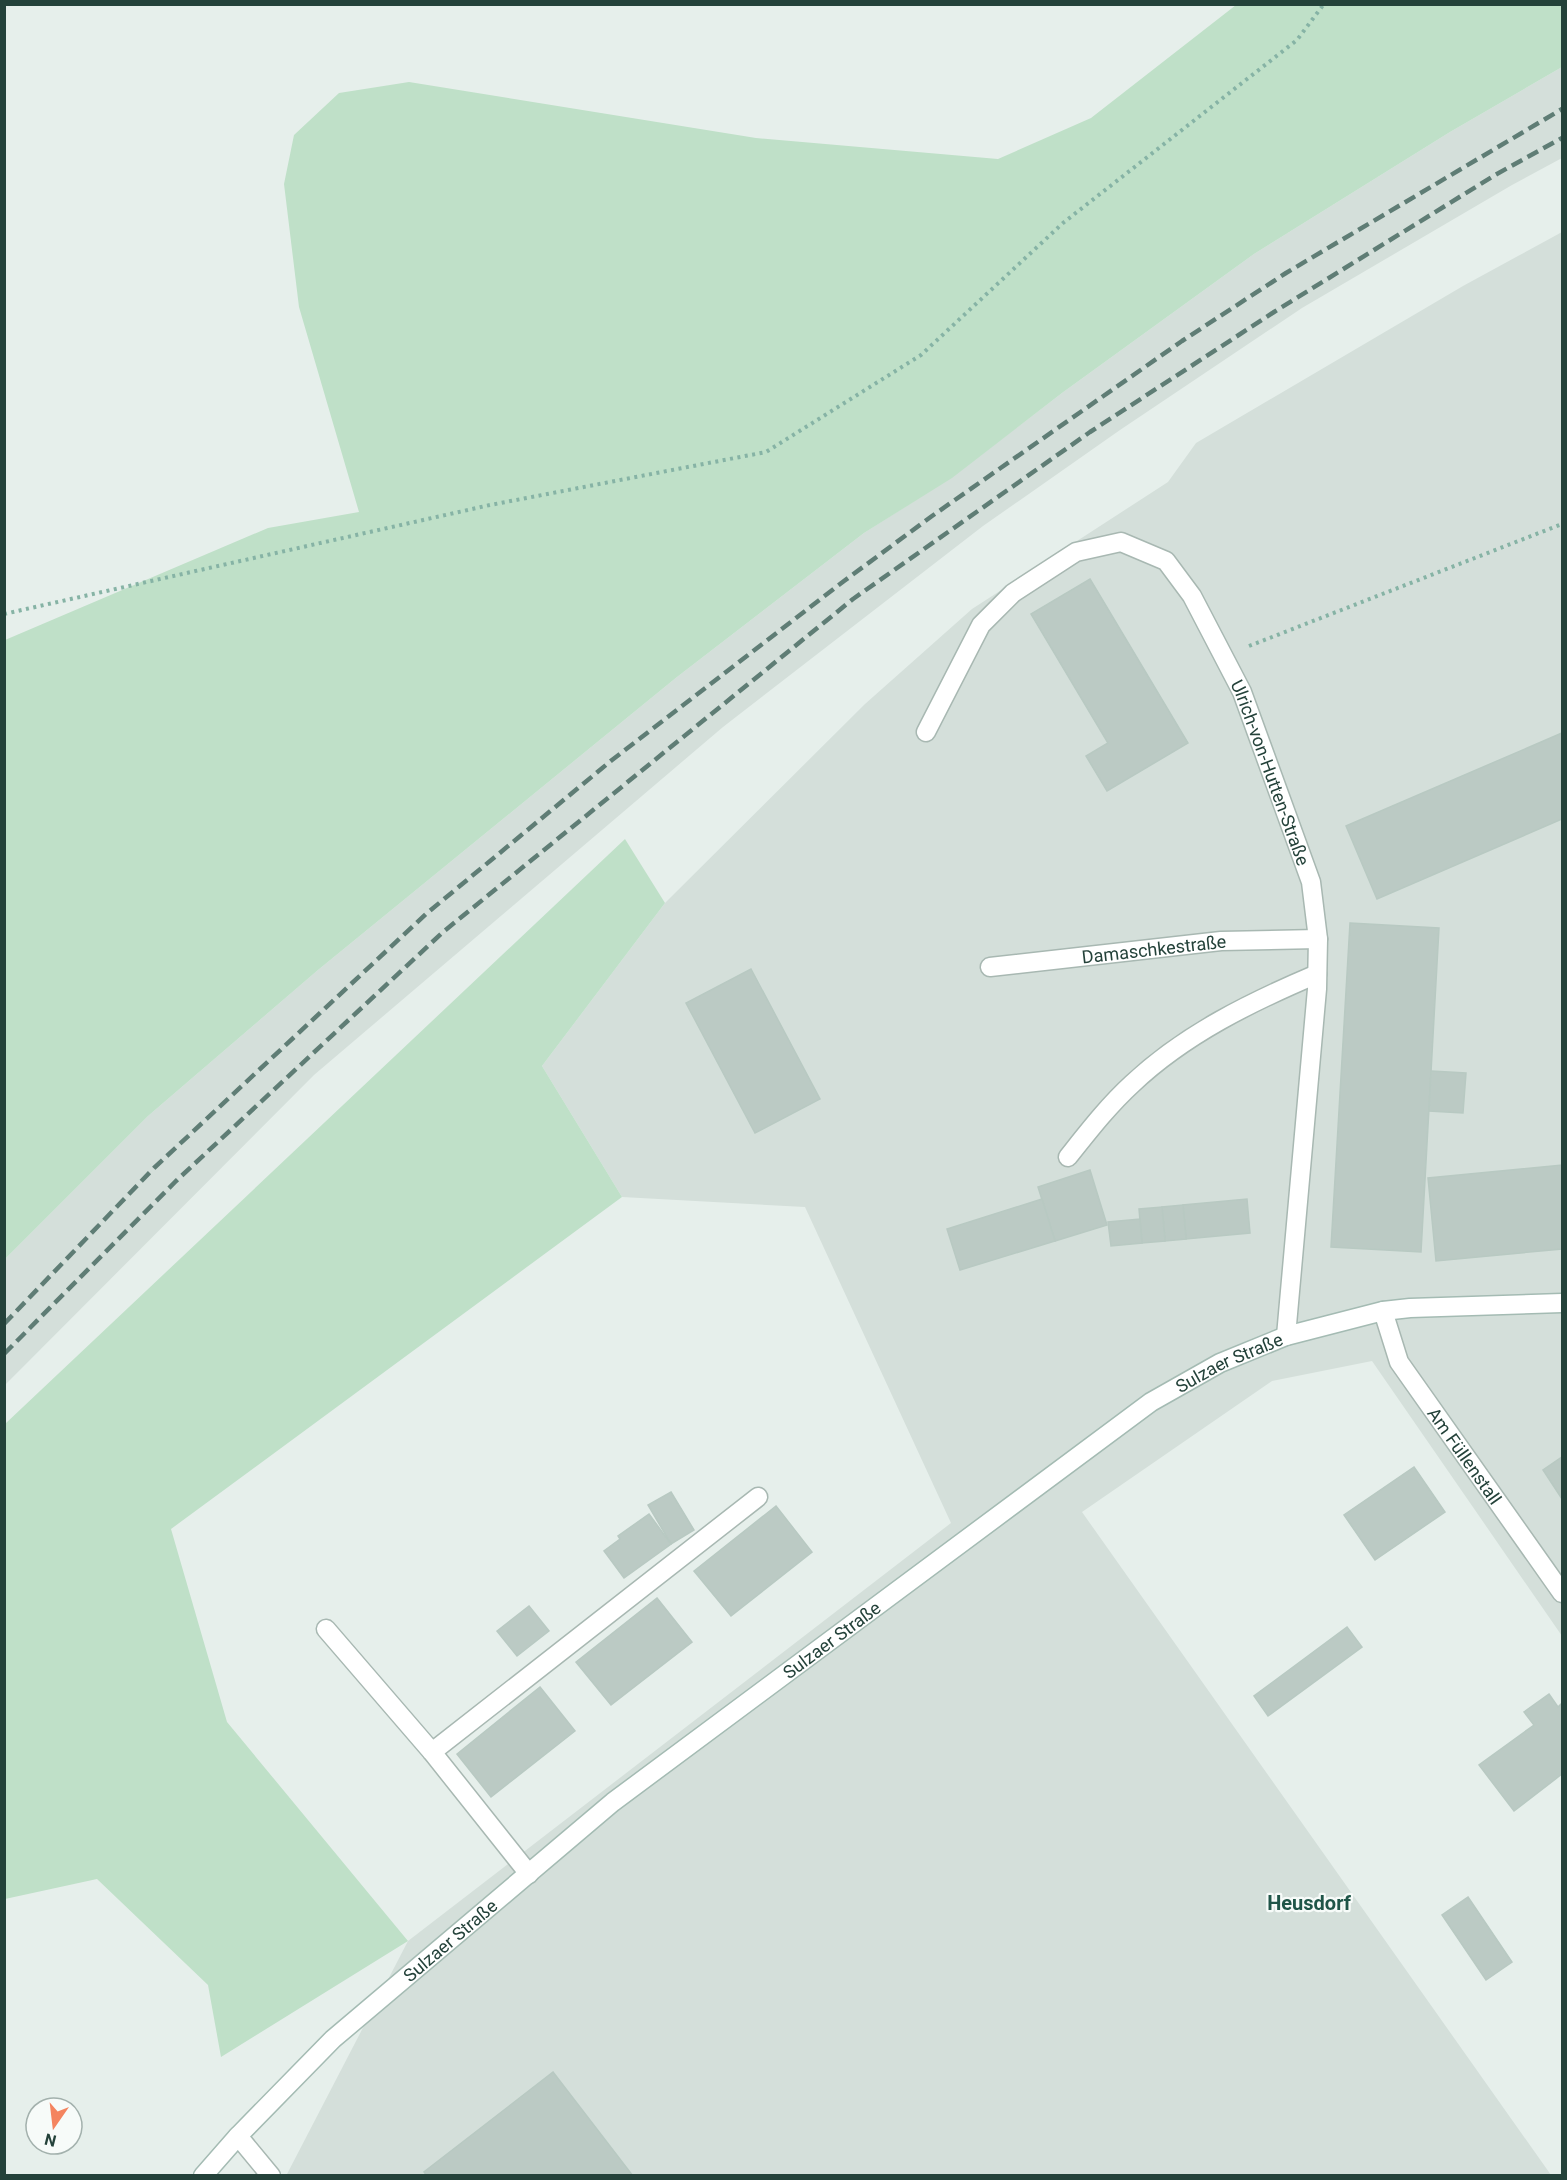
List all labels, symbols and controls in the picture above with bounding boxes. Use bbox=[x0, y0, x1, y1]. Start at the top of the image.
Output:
street label: Ulrich-von-Hutten-Straße bbox=[1227, 676, 1315, 868]
street label: Damaschkestraße bbox=[1081, 930, 1226, 967]
street label: Sulzaer Straße bbox=[1172, 1328, 1286, 1397]
street label: Am Füllenstall bbox=[1424, 1403, 1506, 1508]
street label: Sulzaer Straße bbox=[779, 1596, 884, 1683]
district label: Heusdorf bbox=[1267, 1891, 1352, 1915]
street label: Sulzaer Straße bbox=[399, 1895, 501, 1986]
north arrow bbox=[24, 2096, 84, 2156]
text: N bbox=[43, 2129, 58, 2151]

